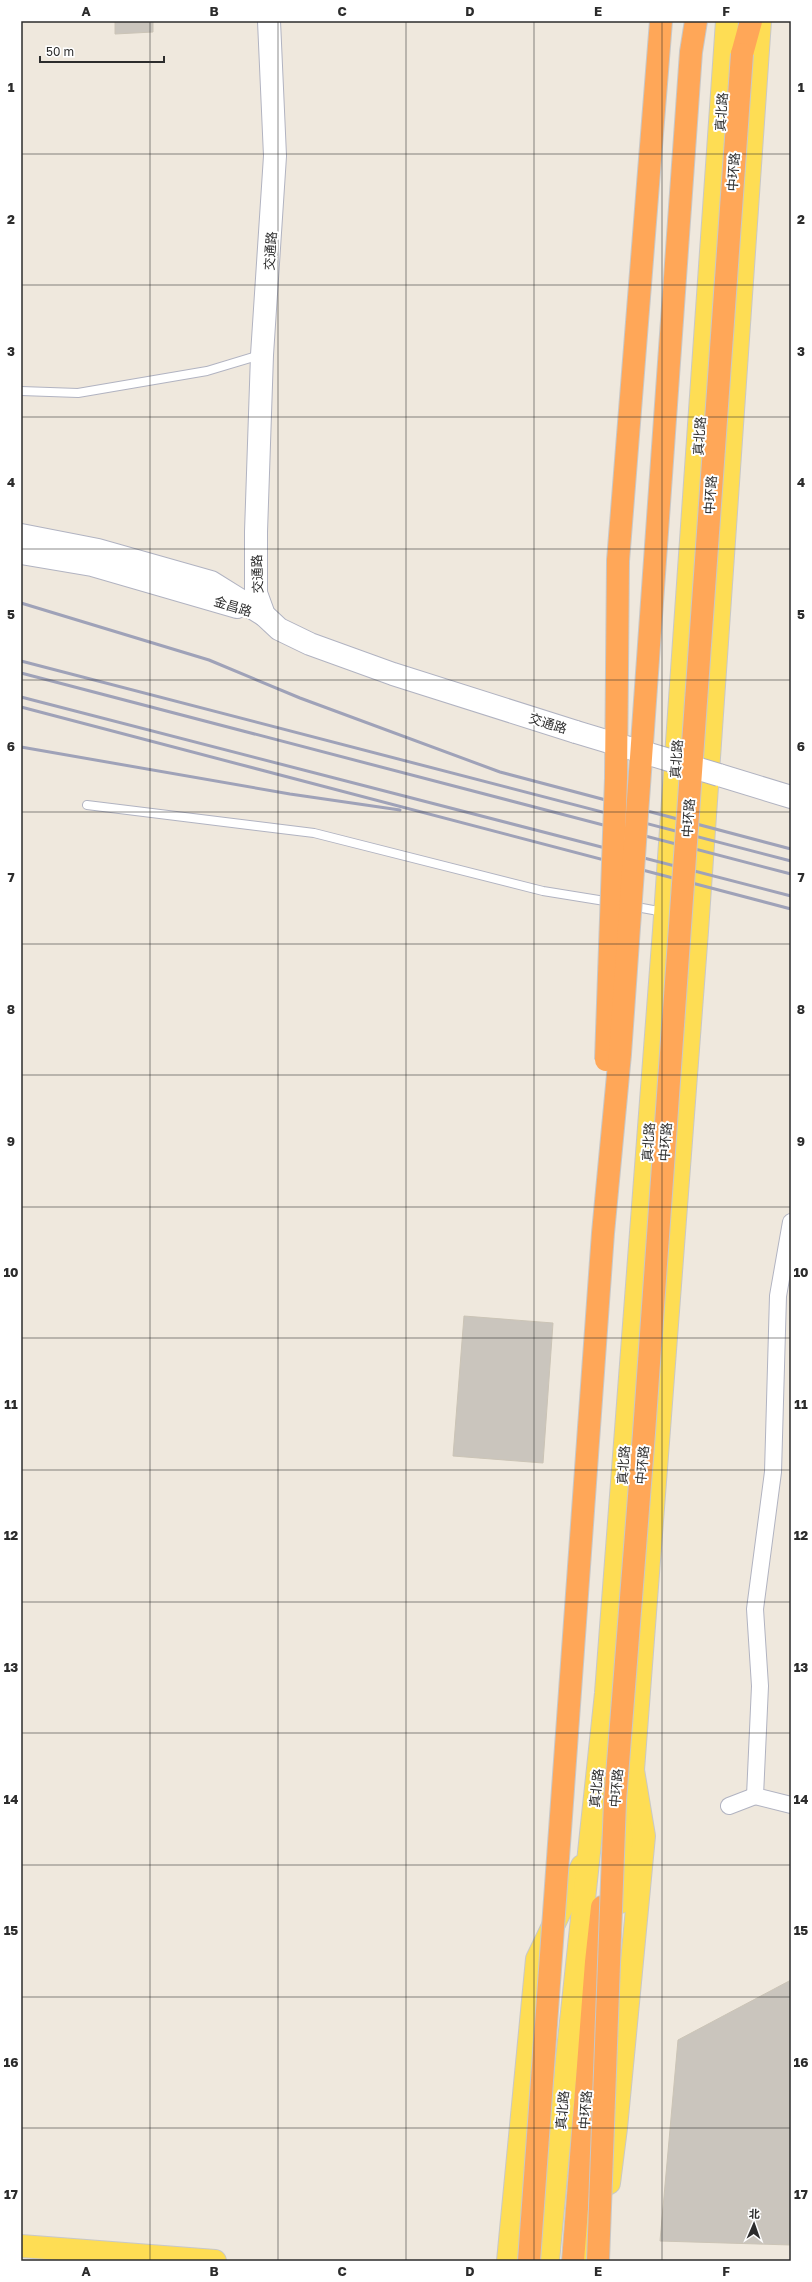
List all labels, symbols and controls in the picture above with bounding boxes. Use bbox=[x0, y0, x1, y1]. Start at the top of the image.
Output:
text: A bbox=[81, 3, 91, 19]
text: B bbox=[209, 3, 219, 19]
text: C bbox=[337, 3, 347, 19]
text: D bbox=[465, 3, 475, 19]
text: E bbox=[594, 3, 602, 19]
text: F bbox=[722, 3, 730, 19]
scale bar bbox=[40, 38, 164, 64]
text: 50 m bbox=[46, 44, 74, 59]
text: 1 bbox=[8, 79, 15, 95]
text: 1 bbox=[798, 79, 805, 95]
street label: 真北路 bbox=[712, 92, 730, 132]
street label: 中环路 bbox=[724, 152, 742, 192]
text: 2 bbox=[7, 211, 15, 227]
text: 2 bbox=[797, 211, 805, 227]
street label: 交通路 bbox=[261, 231, 279, 271]
text: 3 bbox=[7, 343, 15, 359]
text: 3 bbox=[797, 343, 805, 359]
street label: 真北路 bbox=[690, 416, 708, 456]
text: 4 bbox=[7, 474, 15, 490]
text: 4 bbox=[797, 474, 805, 490]
street label: 中环路 bbox=[701, 475, 719, 515]
street label: 交通路 bbox=[248, 554, 266, 594]
street label: 金昌路 bbox=[212, 593, 254, 619]
text: 5 bbox=[7, 606, 15, 622]
text: 5 bbox=[797, 606, 805, 622]
street label: 交通路 bbox=[527, 710, 569, 736]
text: 6 bbox=[7, 738, 15, 754]
text: 6 bbox=[797, 738, 805, 754]
street label: 真北路 bbox=[667, 739, 685, 779]
street label: 中环路 bbox=[679, 798, 697, 838]
text: 7 bbox=[7, 869, 15, 885]
text: 7 bbox=[797, 869, 805, 885]
text: 8 bbox=[7, 1001, 15, 1017]
text: 8 bbox=[797, 1001, 805, 1017]
street label: 真北路 bbox=[639, 1122, 657, 1162]
street label: 中环路 bbox=[656, 1122, 674, 1162]
text: 9 bbox=[7, 1133, 15, 1149]
text: 9 bbox=[797, 1133, 805, 1149]
text: 10 bbox=[3, 1264, 19, 1280]
text: 10 bbox=[793, 1264, 809, 1280]
text: 11 bbox=[4, 1396, 18, 1412]
text: 11 bbox=[794, 1396, 808, 1412]
street label: 真北路 bbox=[614, 1445, 632, 1485]
street label: 中环路 bbox=[632, 1445, 652, 1485]
text: 12 bbox=[4, 1527, 18, 1543]
text: 12 bbox=[794, 1527, 808, 1543]
text: 13 bbox=[4, 1659, 18, 1675]
text: 13 bbox=[794, 1659, 808, 1675]
street label: 真北路 bbox=[586, 1768, 606, 1808]
street label: 中环路 bbox=[606, 1768, 626, 1808]
text: 14 bbox=[4, 1791, 18, 1807]
text: 14 bbox=[794, 1791, 808, 1807]
text: 15 bbox=[4, 1922, 18, 1938]
text: 15 bbox=[794, 1922, 808, 1938]
text: 16 bbox=[4, 2054, 18, 2070]
text: 16 bbox=[794, 2054, 808, 2070]
street label: 真北路 bbox=[552, 2090, 572, 2130]
street label: 中环路 bbox=[576, 2090, 594, 2130]
text: 17 bbox=[4, 2186, 18, 2202]
text: 17 bbox=[794, 2186, 808, 2202]
north arrow bbox=[734, 2204, 774, 2244]
text: 北 bbox=[749, 2207, 760, 2220]
text: A bbox=[81, 2263, 91, 2279]
text: B bbox=[209, 2263, 219, 2279]
text: C bbox=[337, 2263, 347, 2279]
text: D bbox=[465, 2263, 475, 2279]
text: E bbox=[594, 2263, 602, 2279]
text: F bbox=[722, 2263, 730, 2279]

